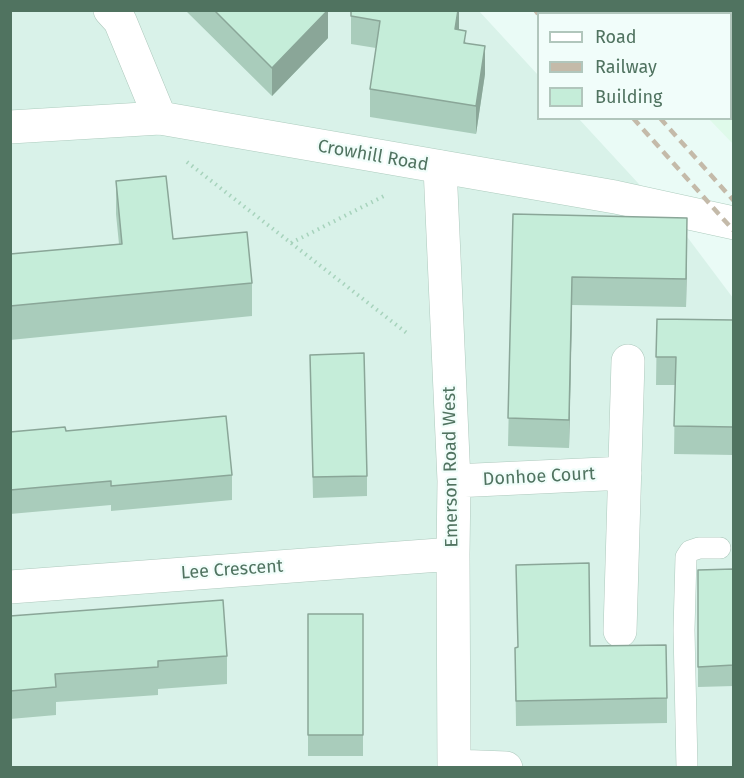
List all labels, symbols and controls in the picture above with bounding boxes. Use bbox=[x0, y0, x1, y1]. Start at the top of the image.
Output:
legend bbox=[537, 12, 732, 120]
text: Road bbox=[595, 26, 637, 48]
text: Railway bbox=[595, 56, 657, 78]
text: Building bbox=[595, 86, 662, 108]
street label: Crowhill Road bbox=[316, 136, 430, 176]
street label: Emerson Road West bbox=[439, 386, 463, 548]
street label: Donhoe Court bbox=[482, 463, 596, 491]
street label: Lee Crescent bbox=[180, 556, 284, 584]

